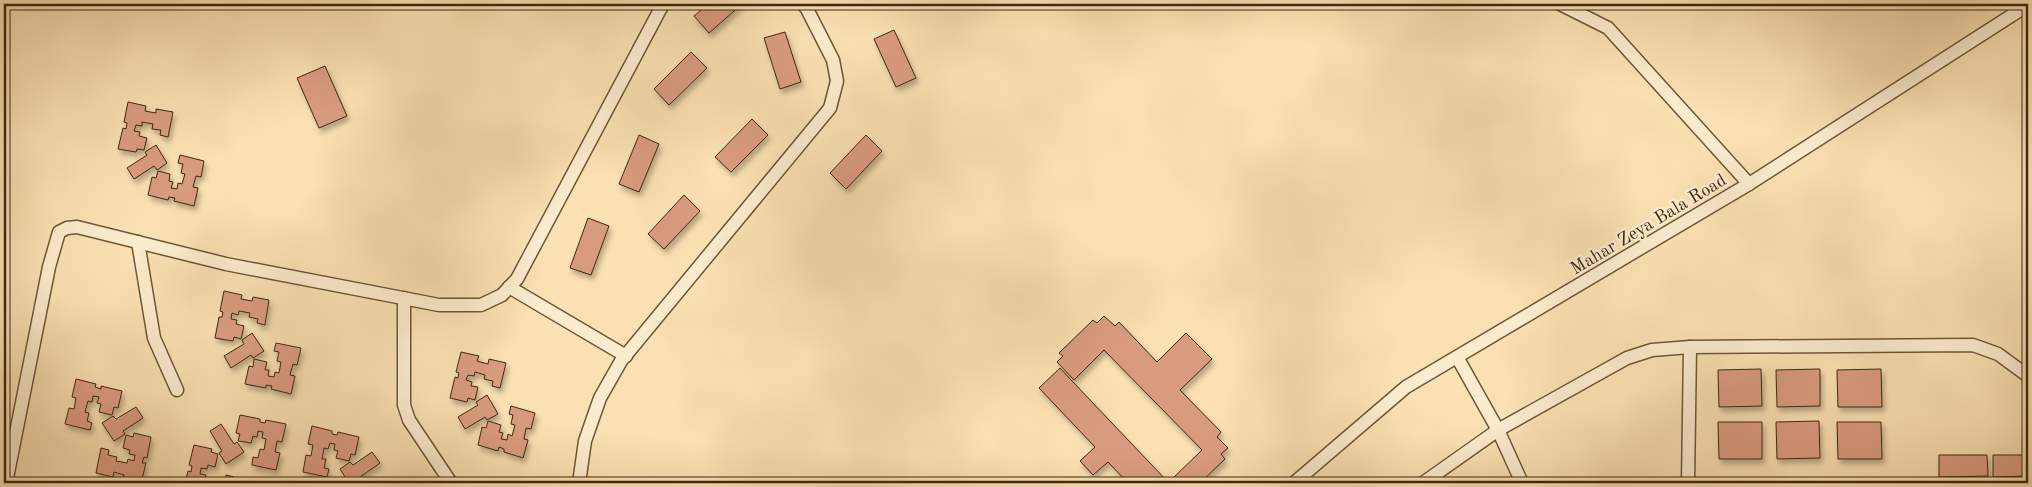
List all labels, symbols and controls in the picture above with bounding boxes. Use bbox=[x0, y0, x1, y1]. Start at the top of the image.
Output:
street label: Mahar Zeya Bala Road bbox=[1568, 171, 1730, 278]

